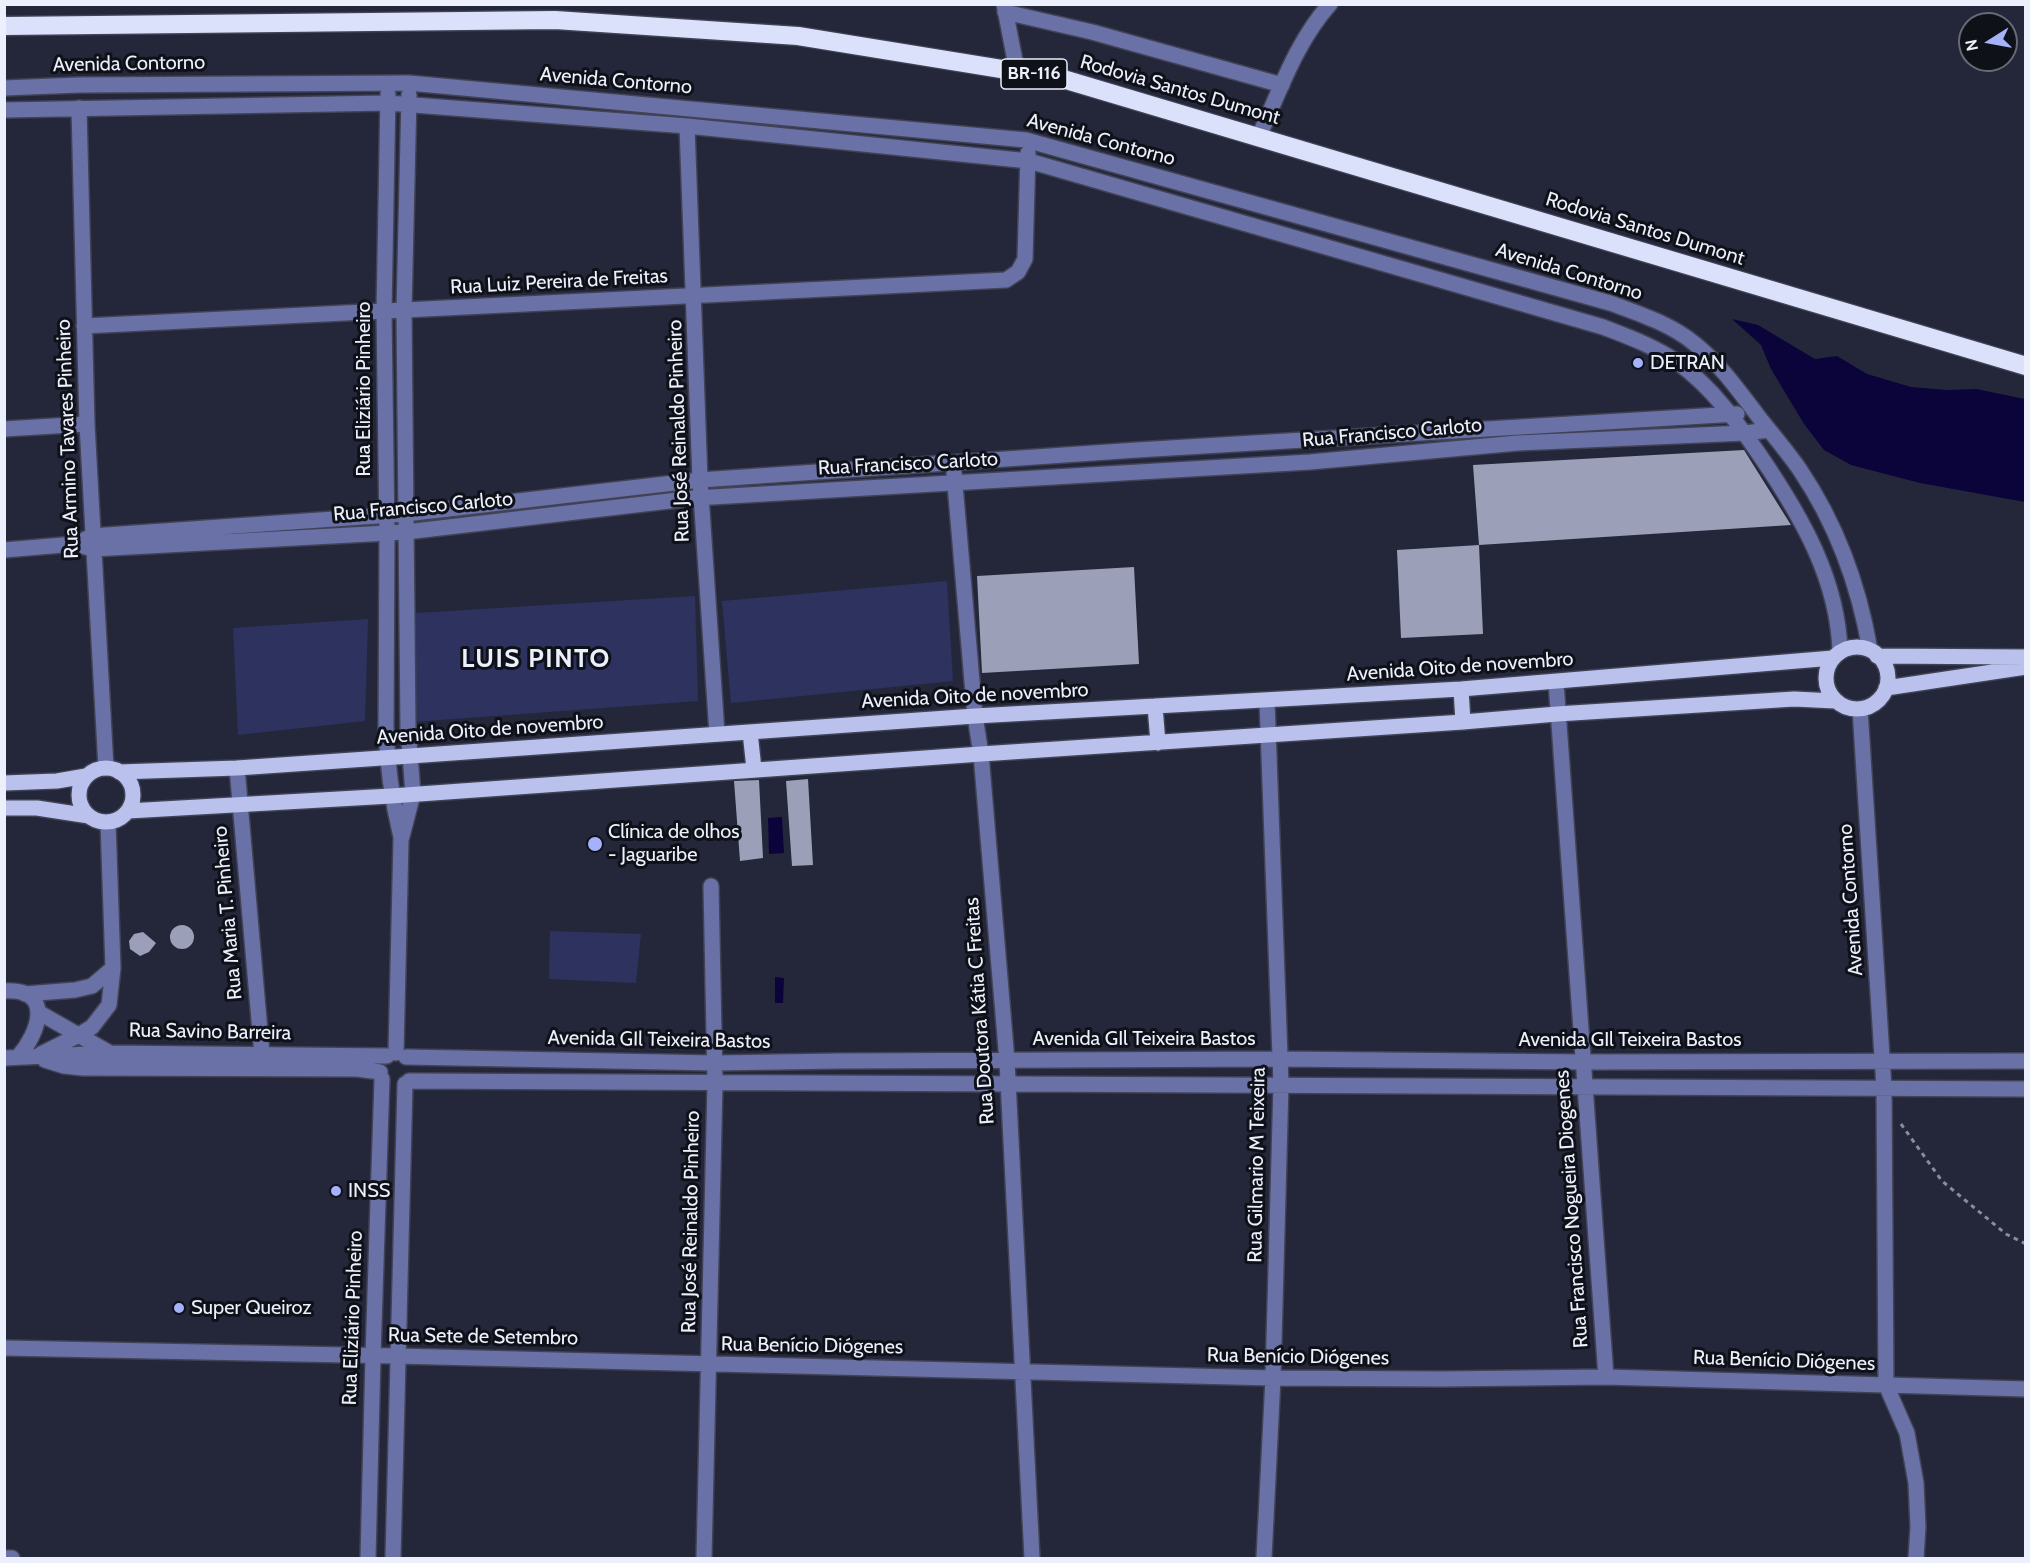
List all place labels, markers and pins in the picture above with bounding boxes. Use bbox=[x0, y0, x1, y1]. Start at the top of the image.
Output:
place label: DETRAN bbox=[1650, 351, 1725, 375]
marker: DETRAN bbox=[1631, 356, 1645, 370]
place label: Clínica de olhos - Jaguaribe bbox=[608, 820, 740, 867]
marker: Clínica de olhos - Jaguaribe bbox=[586, 835, 604, 853]
place label: INSS bbox=[348, 1179, 391, 1203]
marker: INSS bbox=[329, 1184, 343, 1198]
place label: Super Queiroz bbox=[191, 1296, 312, 1320]
marker: Super Queiroz bbox=[172, 1301, 186, 1315]

